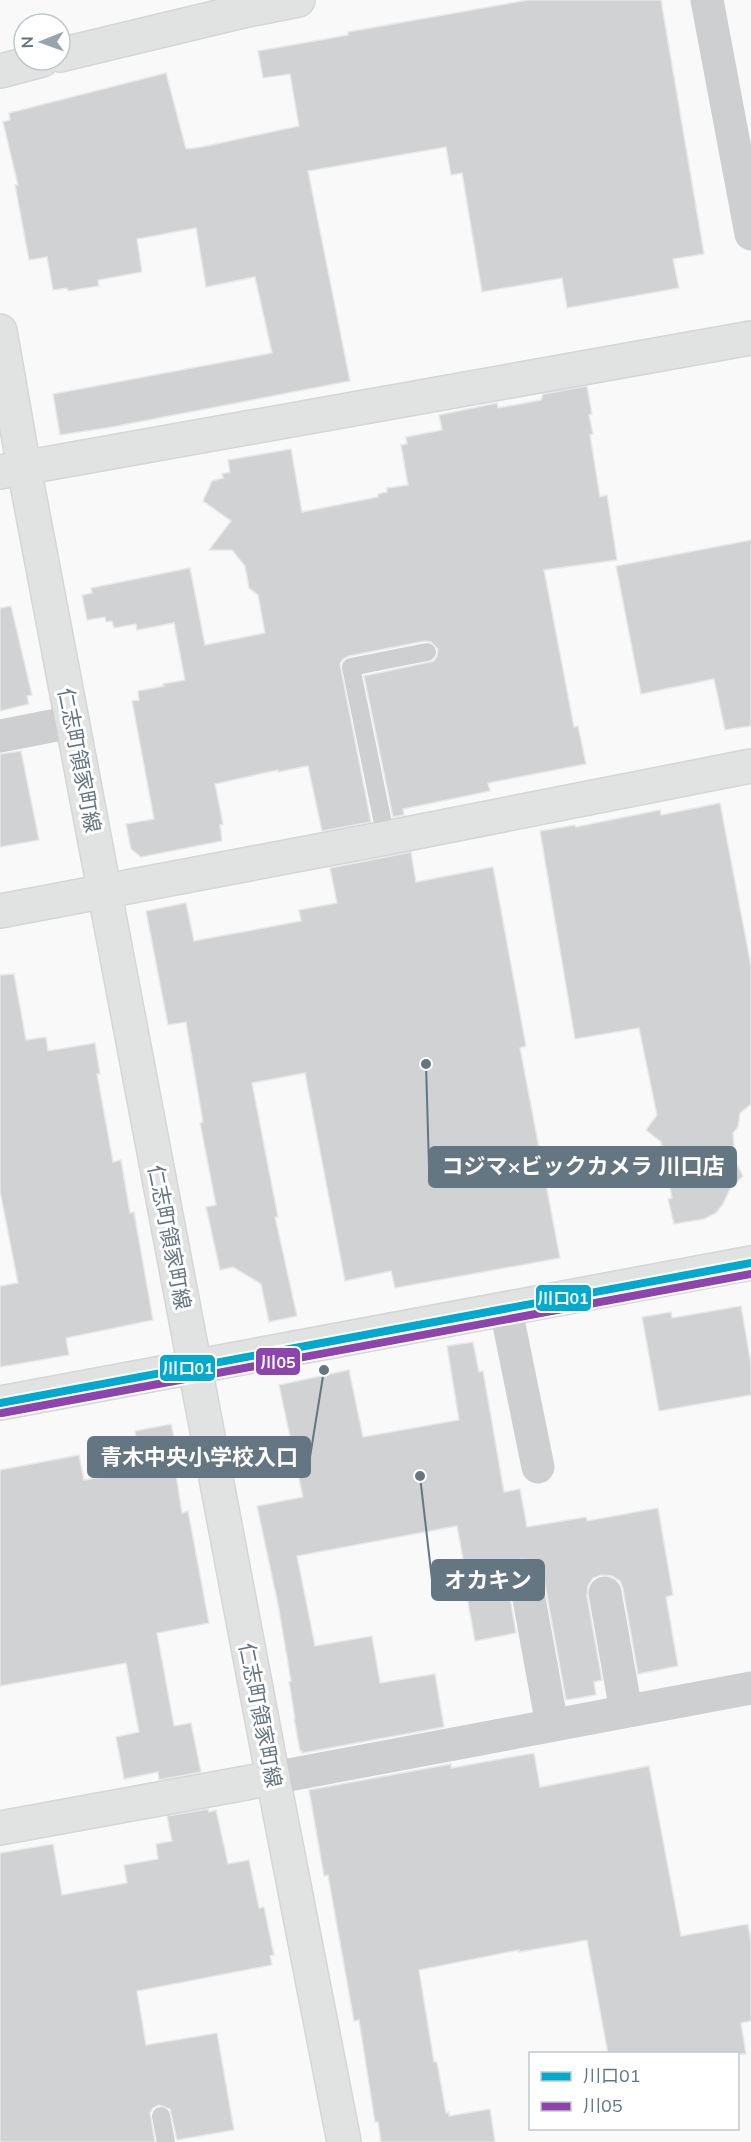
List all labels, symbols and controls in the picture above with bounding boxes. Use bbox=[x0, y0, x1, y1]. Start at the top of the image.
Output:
north arrow bbox=[12, 12, 72, 72]
text: N bbox=[17, 36, 37, 48]
street label: 仁志町領家町線 bbox=[53, 685, 107, 835]
callout: コジマ×ビックカメラ 川口店 bbox=[429, 1147, 736, 1187]
text: コジマ×ビックカメラ 川口店 bbox=[441, 1152, 725, 1180]
street label: 仁志町領家町線 bbox=[143, 1162, 197, 1312]
line badge: 川口01 bbox=[535, 1284, 592, 1312]
text: 川口01 bbox=[537, 1288, 589, 1308]
line badge: 川05 bbox=[255, 1347, 301, 1376]
text: 川05 bbox=[260, 1352, 296, 1372]
line badge: 川口01 bbox=[159, 1354, 216, 1382]
text: 川口01 bbox=[162, 1358, 214, 1378]
callout: 青木中央小学校入口 bbox=[88, 1437, 310, 1477]
text: 青木中央小学校入口 bbox=[100, 1443, 298, 1471]
callout: オカキン bbox=[432, 1560, 544, 1600]
text: オカキン bbox=[444, 1566, 532, 1594]
street label: 仁志町領家町線 bbox=[234, 1640, 288, 1790]
legend bbox=[529, 2052, 739, 2130]
text: 川口01 bbox=[583, 2064, 641, 2087]
text: 川05 bbox=[583, 2094, 623, 2117]

